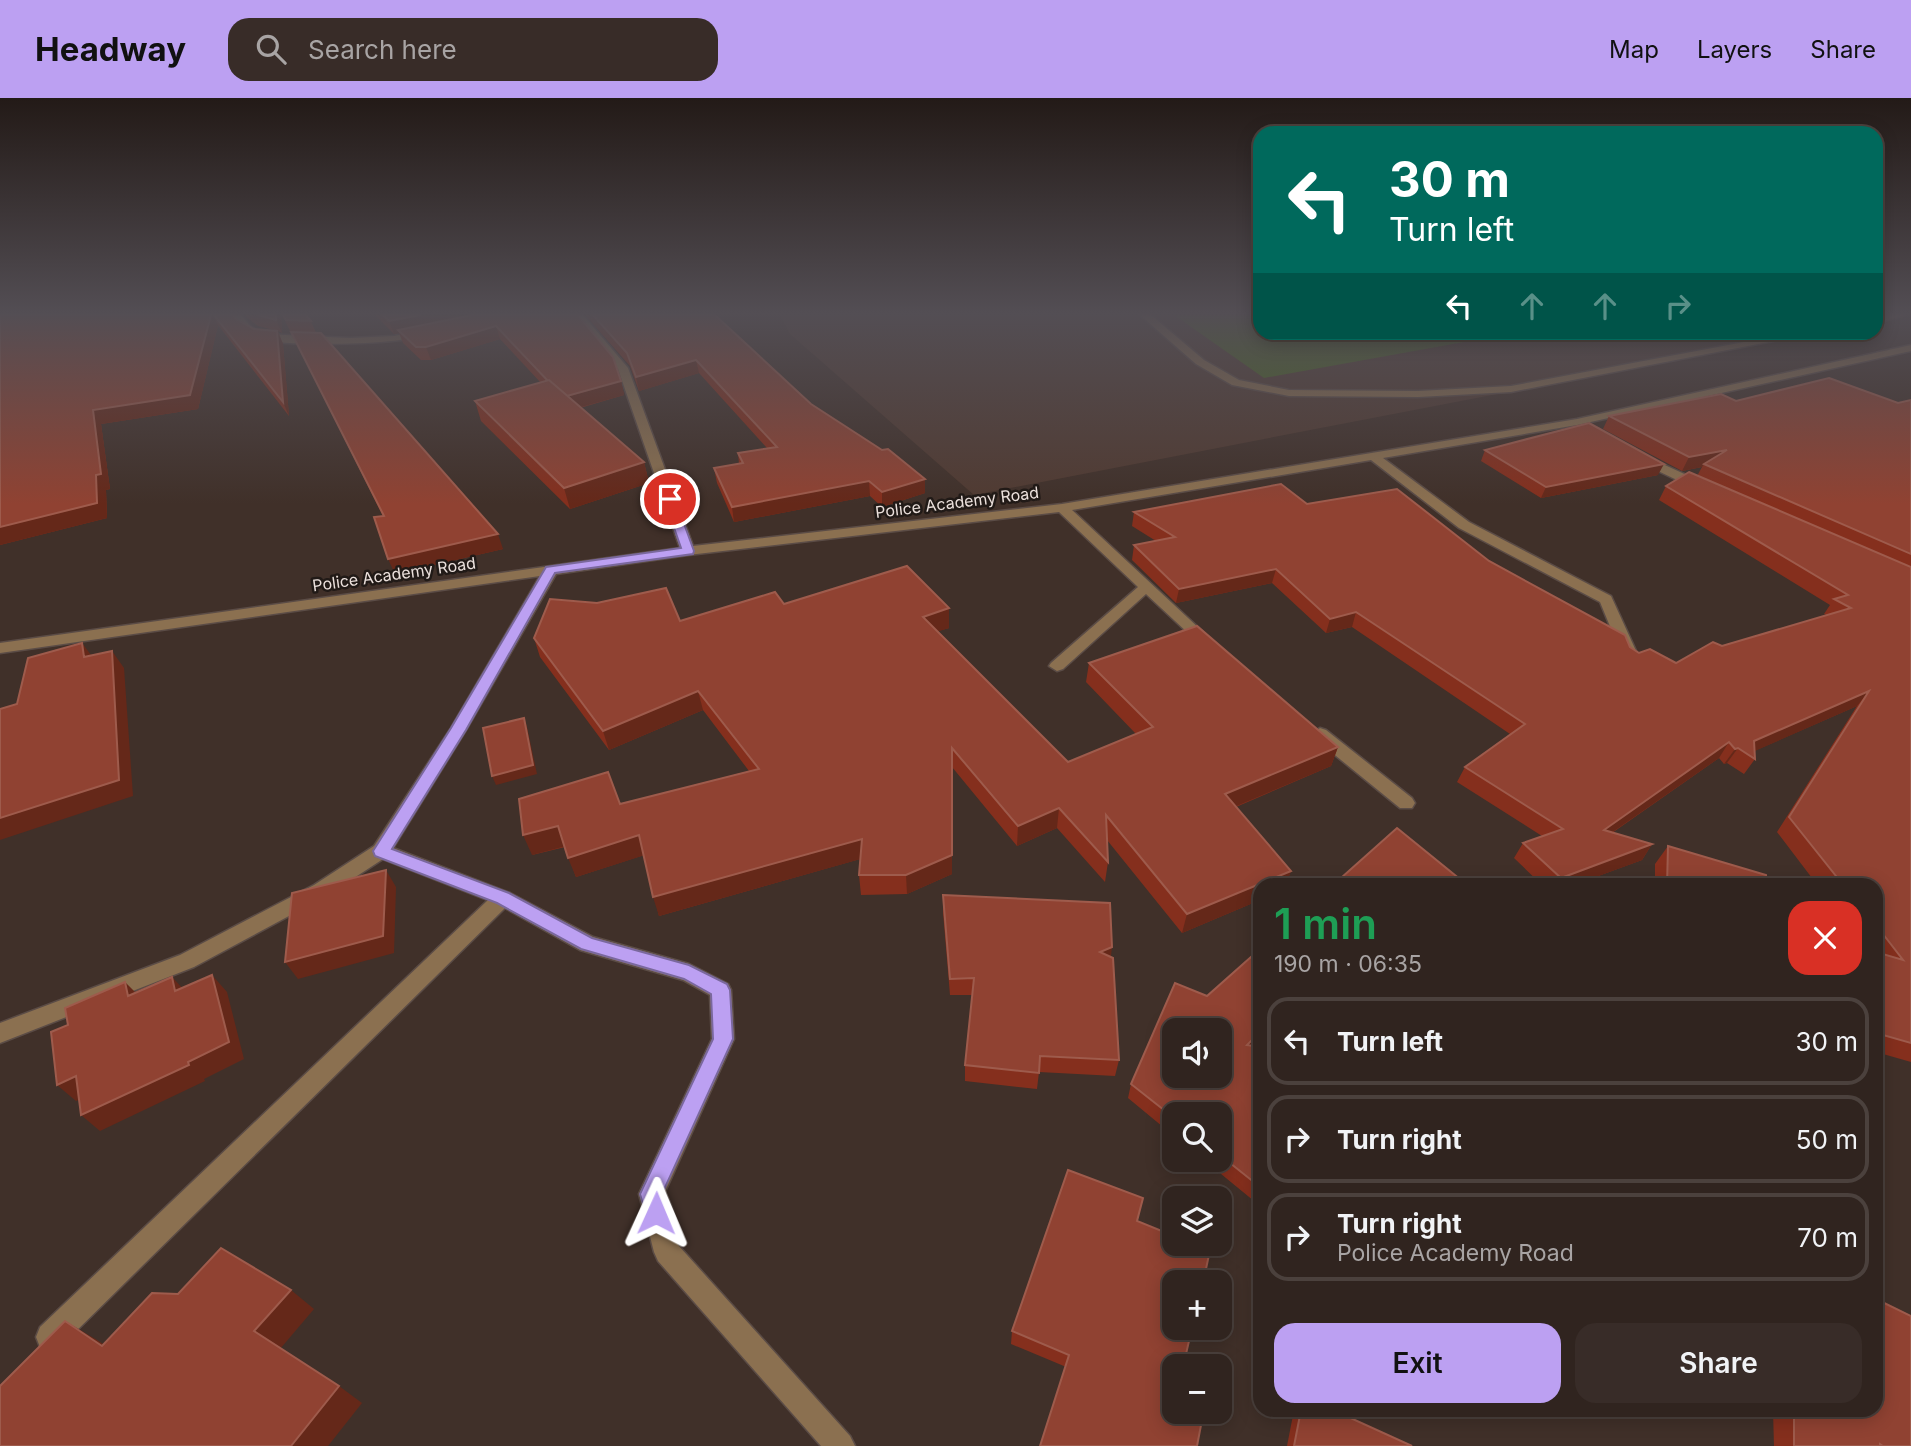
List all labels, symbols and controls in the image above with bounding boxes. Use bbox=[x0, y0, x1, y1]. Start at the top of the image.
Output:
search box bbox=[228, 18, 718, 81]
text: Headway bbox=[35, 29, 186, 69]
icon: search bbox=[252, 30, 290, 68]
text: Search here bbox=[308, 34, 457, 65]
text: Map bbox=[1609, 35, 1659, 64]
text: Layers bbox=[1697, 35, 1772, 64]
text: Share bbox=[1810, 35, 1876, 64]
text: 30 m bbox=[1389, 150, 1510, 209]
icon: left bbox=[1274, 154, 1365, 245]
text: Turn left bbox=[1389, 210, 1514, 249]
icon: left bbox=[1440, 287, 1478, 325]
icon: ahead bbox=[1513, 287, 1551, 325]
icon: ahead bbox=[1586, 287, 1624, 325]
icon: right bbox=[1659, 287, 1697, 325]
pin bbox=[640, 469, 700, 529]
icon: arrive bbox=[651, 480, 689, 518]
street label: Police Academy Road bbox=[874, 482, 1040, 522]
street label: Police Academy Road bbox=[311, 553, 477, 595]
text: 1 min bbox=[1274, 898, 1377, 949]
button: close bbox=[1788, 901, 1862, 975]
text: 190 m · 06:35 bbox=[1274, 950, 1422, 978]
map controls bbox=[1162, 1018, 1232, 1424]
button: sound bbox=[1162, 1018, 1232, 1088]
icon: left bbox=[1278, 1022, 1316, 1060]
text: Turn left bbox=[1337, 1026, 1443, 1057]
text: 30 m bbox=[1795, 1026, 1858, 1057]
button: search bbox=[1162, 1102, 1232, 1172]
icon: right bbox=[1278, 1120, 1316, 1158]
text: Turn right bbox=[1337, 1124, 1462, 1155]
text: 50 m bbox=[1796, 1124, 1858, 1155]
position arrow bbox=[619, 1176, 693, 1250]
button: layers bbox=[1162, 1186, 1232, 1256]
text: Turn right bbox=[1337, 1208, 1462, 1239]
icon: right bbox=[1278, 1218, 1316, 1256]
text: 70 m bbox=[1797, 1222, 1858, 1253]
text: Police Academy Road bbox=[1337, 1239, 1574, 1267]
button: + bbox=[1162, 1270, 1232, 1340]
button: Exit bbox=[1274, 1323, 1561, 1403]
button: Share bbox=[1575, 1323, 1862, 1403]
button: − bbox=[1162, 1354, 1232, 1424]

